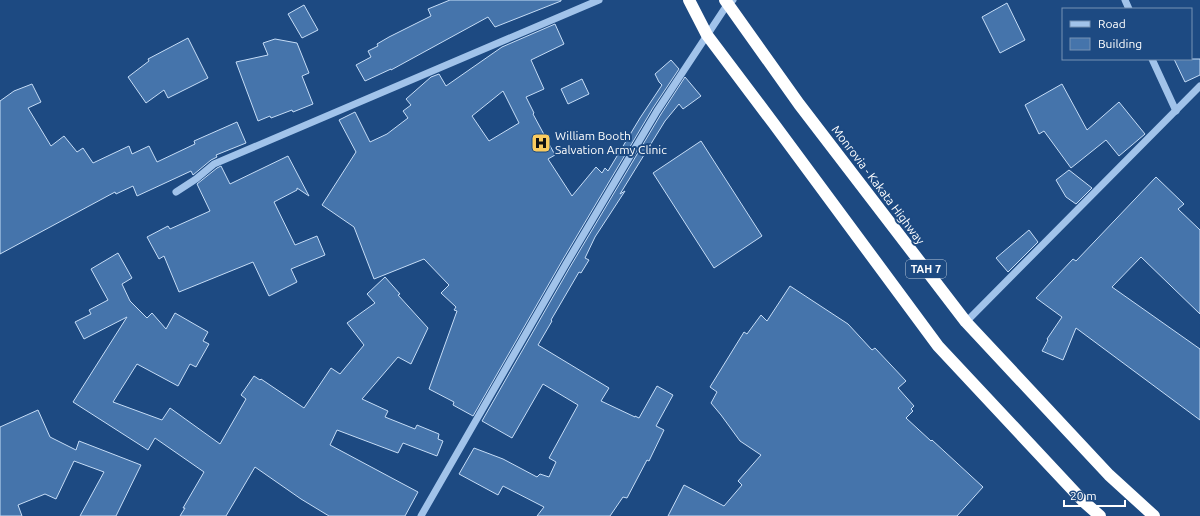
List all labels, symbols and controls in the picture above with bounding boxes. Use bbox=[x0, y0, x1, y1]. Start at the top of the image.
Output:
legend bbox=[1062, 8, 1192, 60]
text: Road bbox=[1098, 17, 1126, 30]
text: Building bbox=[1098, 37, 1142, 50]
street label: Monrovia - Kakata Highway bbox=[829, 123, 927, 247]
place label: William Booth Salvation Army Clinic bbox=[555, 129, 667, 156]
hospital icon: William Booth Salvation Army Clinic bbox=[530, 132, 552, 154]
road number: TAH 7 bbox=[906, 260, 946, 278]
scale bar bbox=[1064, 482, 1125, 508]
text: 20 m bbox=[1070, 489, 1097, 502]

